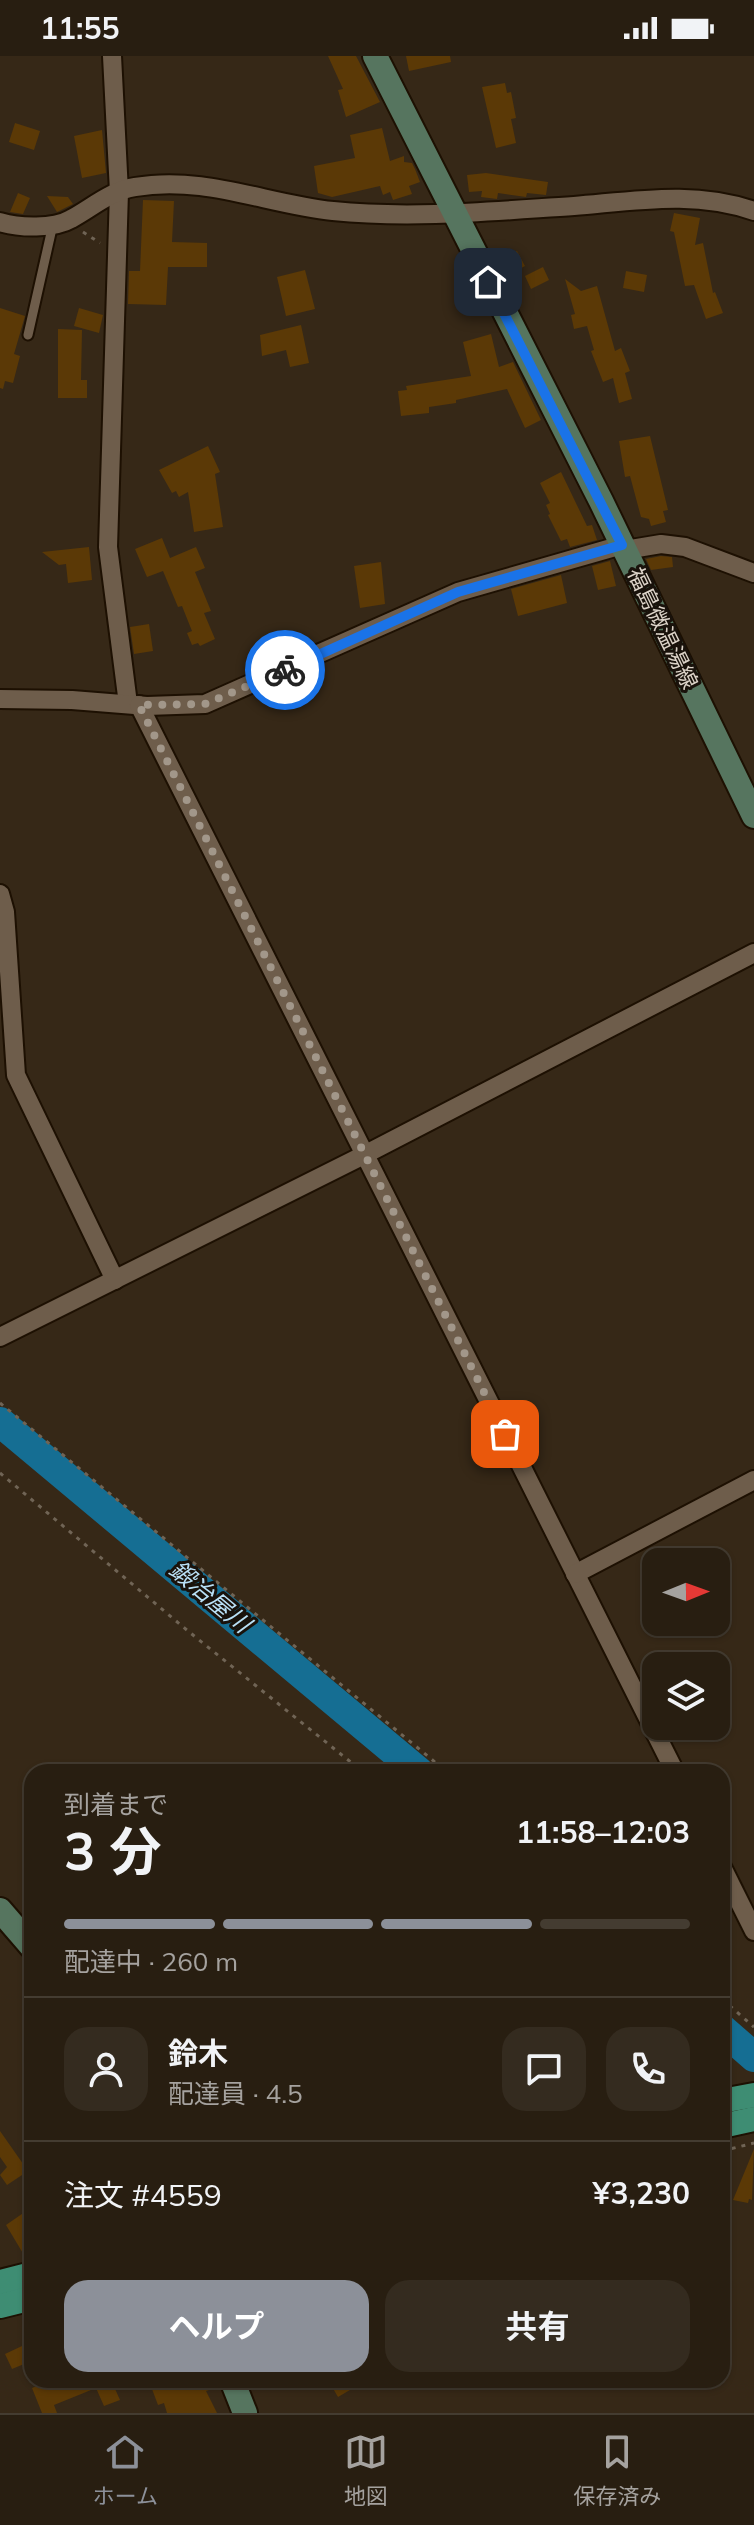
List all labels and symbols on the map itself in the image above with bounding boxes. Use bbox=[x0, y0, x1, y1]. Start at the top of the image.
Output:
pin bbox=[454, 248, 522, 316]
street label: 福島微温湯線 bbox=[621, 563, 705, 693]
courier bbox=[245, 630, 325, 710]
pin bbox=[471, 1400, 539, 1468]
north arrow bbox=[642, 1548, 730, 1636]
water label: 鍛冶屋川 bbox=[164, 1554, 259, 1641]

